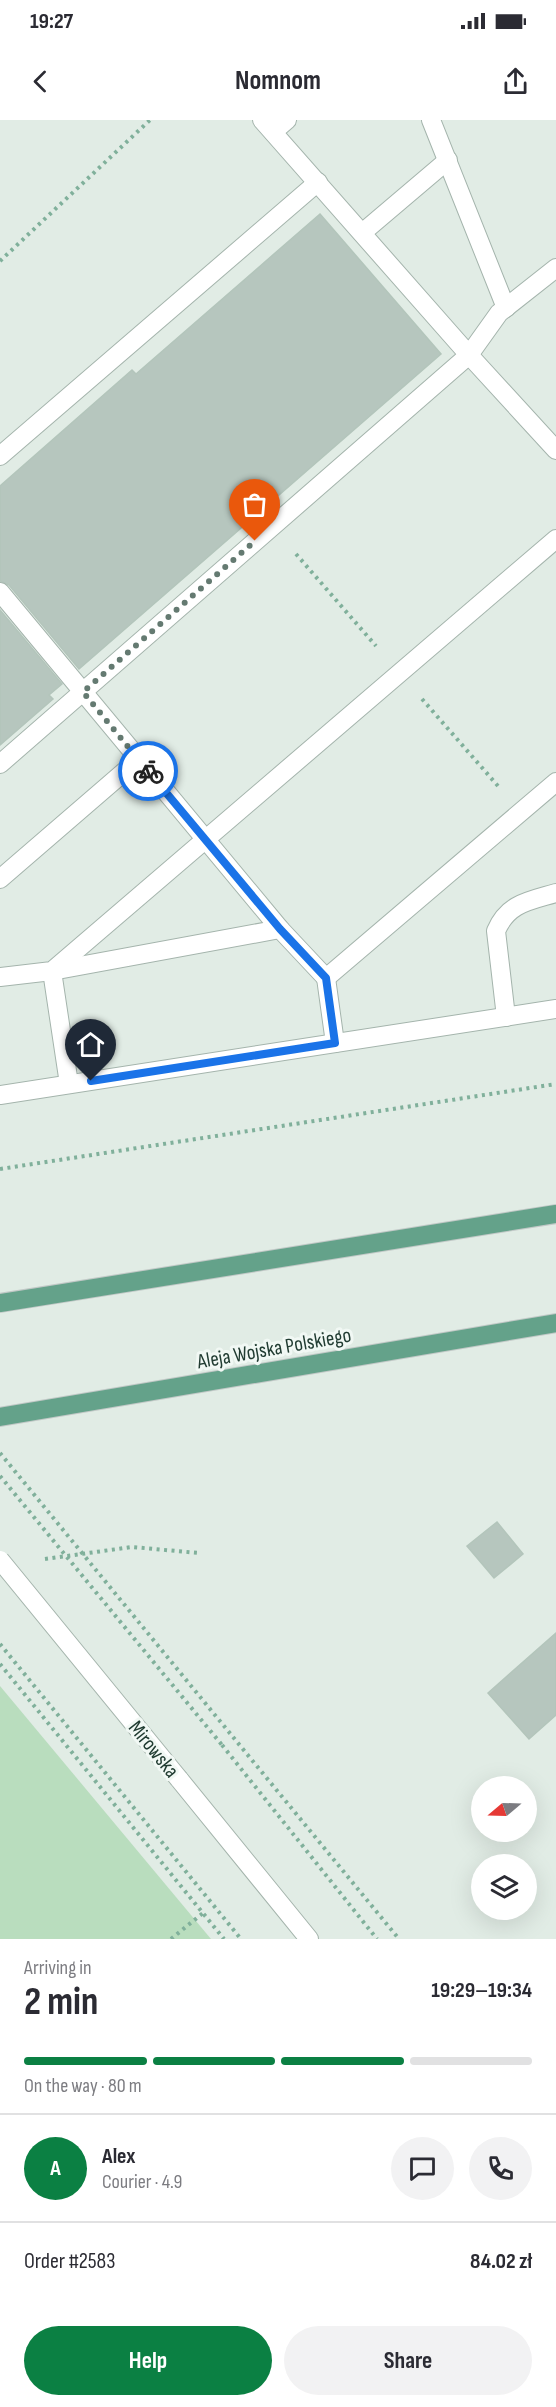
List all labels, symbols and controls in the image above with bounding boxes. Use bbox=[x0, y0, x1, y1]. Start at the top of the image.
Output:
text: 19:27 bbox=[30, 8, 73, 35]
icon: back bbox=[24, 65, 57, 98]
text: Nomnom bbox=[235, 65, 321, 97]
icon: share bbox=[499, 65, 532, 98]
pin bbox=[229, 479, 280, 541]
icon: bag bbox=[238, 488, 271, 521]
courier bbox=[118, 741, 178, 801]
icon: bike bbox=[132, 755, 165, 788]
pin bbox=[65, 1019, 116, 1081]
icon: home bbox=[74, 1028, 107, 1061]
street label: Aleja Wojska Polskiego bbox=[194, 1323, 353, 1375]
street label: Mirowska bbox=[123, 1716, 184, 1783]
north arrow bbox=[471, 1776, 537, 1842]
map controls bbox=[471, 1776, 537, 1920]
button: layers bbox=[471, 1854, 537, 1920]
text: Arriving in bbox=[24, 1956, 92, 1980]
text: 19:29–19:34 bbox=[431, 1977, 532, 2004]
text: 2 min bbox=[24, 1979, 98, 2026]
text: On the way · 80 m bbox=[24, 2074, 142, 2098]
button: chat bbox=[391, 2137, 454, 2200]
button: phone bbox=[469, 2137, 532, 2200]
text: Alex bbox=[102, 2143, 135, 2170]
text: A bbox=[50, 2155, 61, 2182]
text: Courier · 4.9 bbox=[102, 2170, 182, 2194]
text: Order #2583 bbox=[24, 2248, 115, 2275]
text: 84.02 zł bbox=[470, 2248, 532, 2275]
button: Help bbox=[24, 2326, 272, 2395]
button: Share bbox=[284, 2326, 532, 2395]

